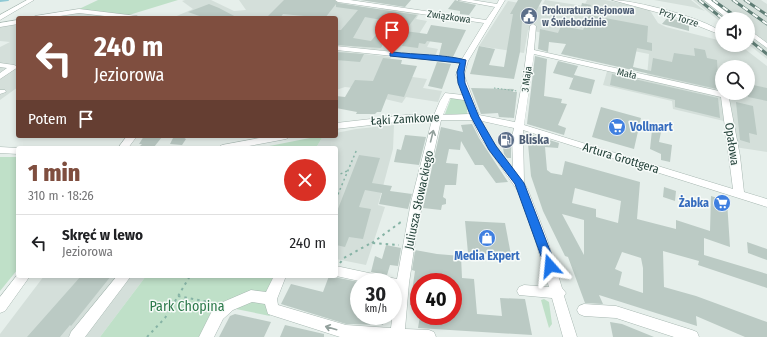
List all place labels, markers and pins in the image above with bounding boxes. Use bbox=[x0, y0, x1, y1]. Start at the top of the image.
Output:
place label: Prokuratura Rejonowa w Świebodzinie bbox=[542, 5, 634, 29]
public building icon: Prokuratura Rejonowa w Świebodzinie bbox=[519, 6, 539, 26]
pin bbox=[375, 13, 409, 54]
supermarket icon: Vollmart bbox=[607, 117, 627, 137]
place label: Vollmart bbox=[629, 120, 673, 134]
fuel station icon: Bliska bbox=[496, 130, 516, 150]
place label: Bliska bbox=[519, 133, 549, 147]
supermarket icon: Żabka bbox=[712, 193, 732, 213]
place label: Żabka bbox=[679, 195, 709, 210]
shop icon: Media Expert bbox=[477, 228, 497, 248]
place label: Media Expert bbox=[454, 249, 520, 263]

